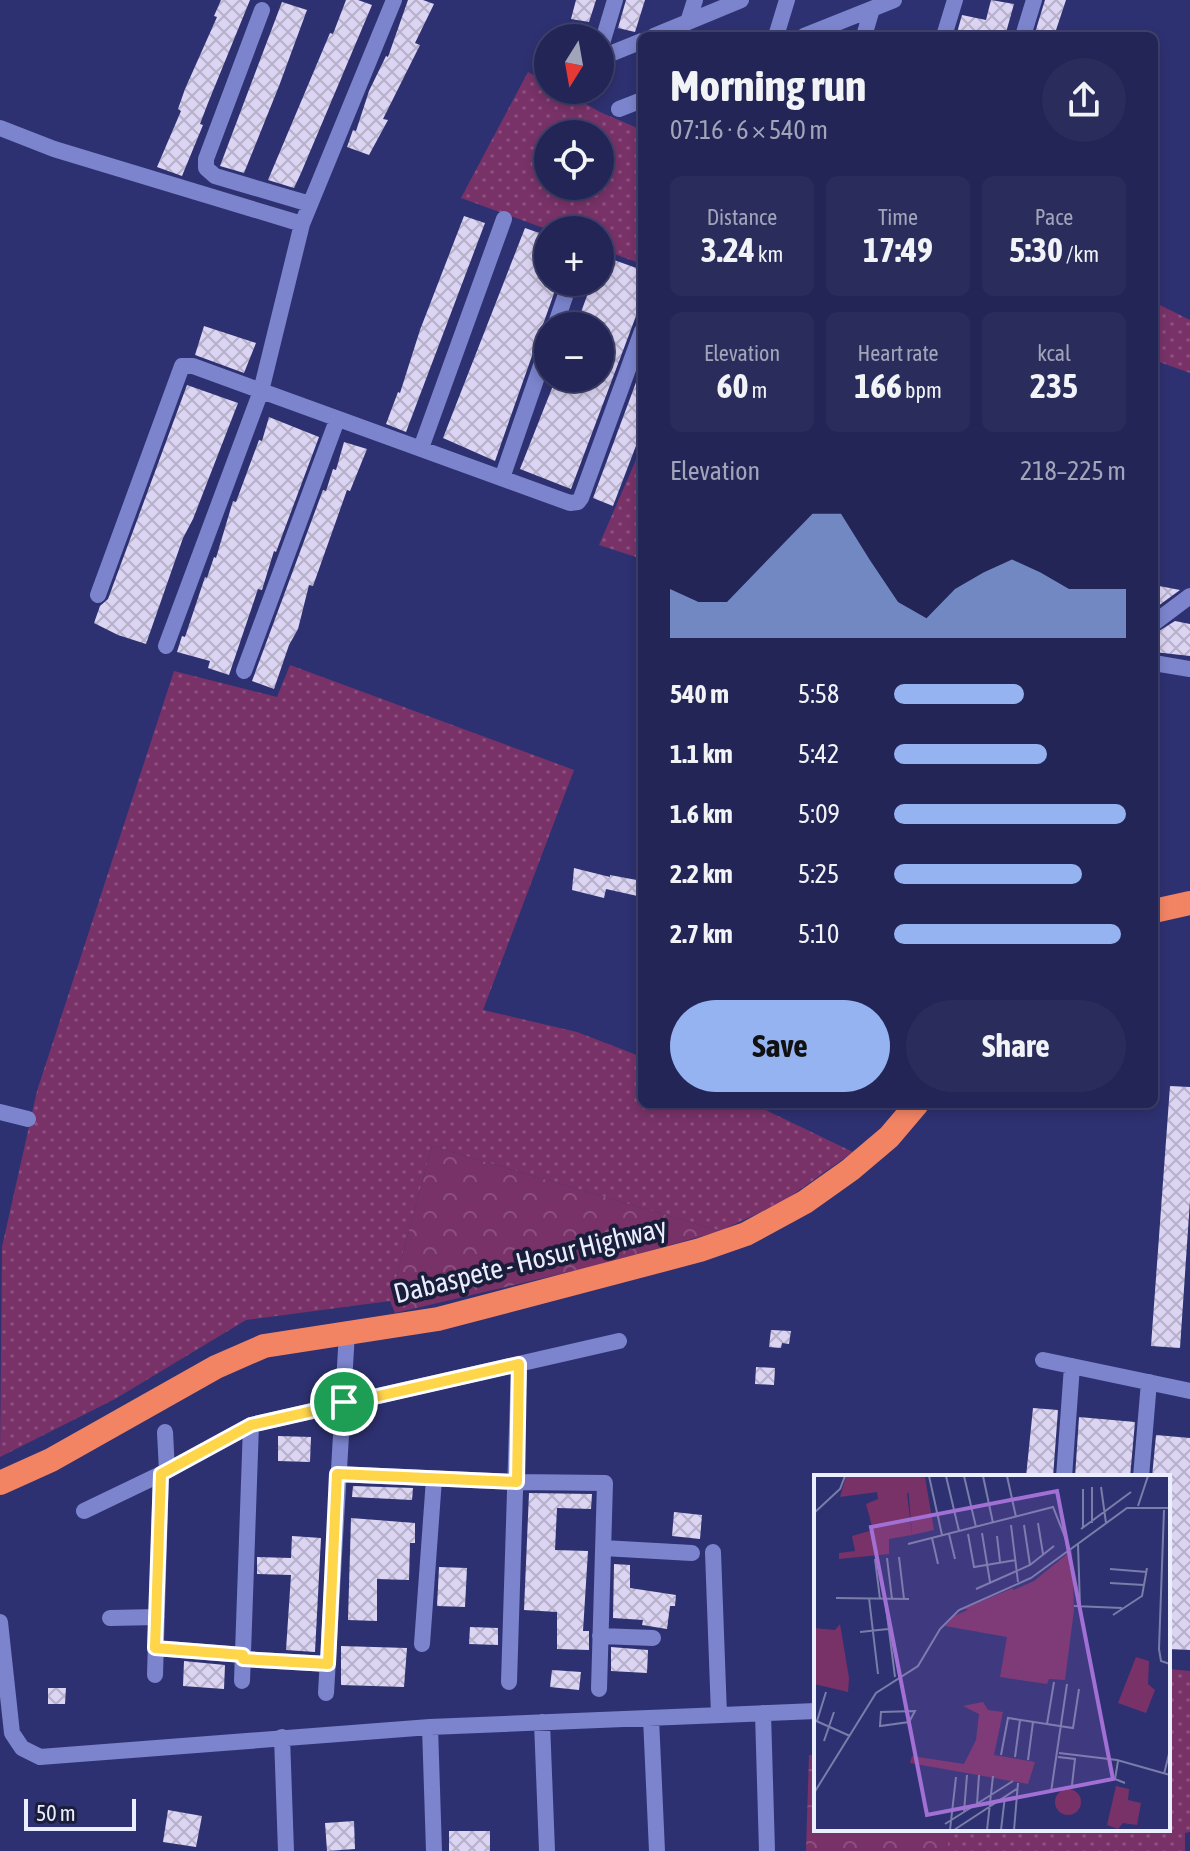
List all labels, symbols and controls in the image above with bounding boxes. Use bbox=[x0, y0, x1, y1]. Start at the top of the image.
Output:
north arrow bbox=[534, 24, 614, 104]
map controls bbox=[534, 24, 614, 392]
button: share bbox=[1042, 58, 1126, 142]
text: Morning run bbox=[670, 60, 866, 110]
text: 07:16 · 6 × 540 m bbox=[670, 115, 828, 145]
button: locate bbox=[534, 120, 614, 200]
text: Distance bbox=[707, 204, 777, 230]
text: Time bbox=[878, 204, 918, 230]
text: Pace bbox=[1035, 204, 1073, 230]
button: + bbox=[534, 216, 614, 296]
text: 3.24 bbox=[701, 230, 755, 269]
text: 17:49 bbox=[863, 230, 933, 269]
text: 5:30 bbox=[1009, 230, 1063, 269]
text: km bbox=[755, 241, 783, 267]
text: /km bbox=[1063, 241, 1099, 267]
button: − bbox=[534, 312, 614, 392]
text: Elevation bbox=[704, 340, 780, 366]
text: Heart rate bbox=[857, 340, 939, 366]
text: kcal bbox=[1037, 340, 1071, 366]
text: 60 bbox=[717, 366, 749, 405]
text: 166 bbox=[854, 366, 902, 405]
text: 235 bbox=[1030, 366, 1078, 405]
text: m bbox=[749, 377, 767, 403]
text: bpm bbox=[902, 377, 942, 403]
text: Elevation bbox=[670, 456, 760, 486]
text: 218–225 m bbox=[1020, 456, 1126, 486]
text: 540 m bbox=[670, 679, 729, 709]
text: 5:58 bbox=[798, 679, 839, 709]
text: 1.1 km bbox=[670, 739, 733, 769]
text: 5:42 bbox=[798, 739, 839, 769]
text: 1.6 km bbox=[670, 799, 733, 829]
text: 5:09 bbox=[798, 799, 840, 829]
text: 2.2 km bbox=[670, 859, 733, 889]
text: 5:25 bbox=[798, 859, 839, 889]
text: 2.7 km bbox=[670, 919, 733, 949]
text: 5:10 bbox=[798, 919, 839, 949]
button: Save bbox=[670, 1000, 890, 1092]
button: Share bbox=[906, 1000, 1126, 1092]
street label: Dabaspete - Hosur Highway bbox=[390, 1211, 670, 1309]
pin bbox=[310, 1368, 378, 1436]
icon: arrive bbox=[322, 1380, 366, 1424]
inset map bbox=[814, 1475, 1170, 1831]
scale bar bbox=[24, 1795, 136, 1831]
text: 50 m bbox=[36, 1800, 76, 1826]

